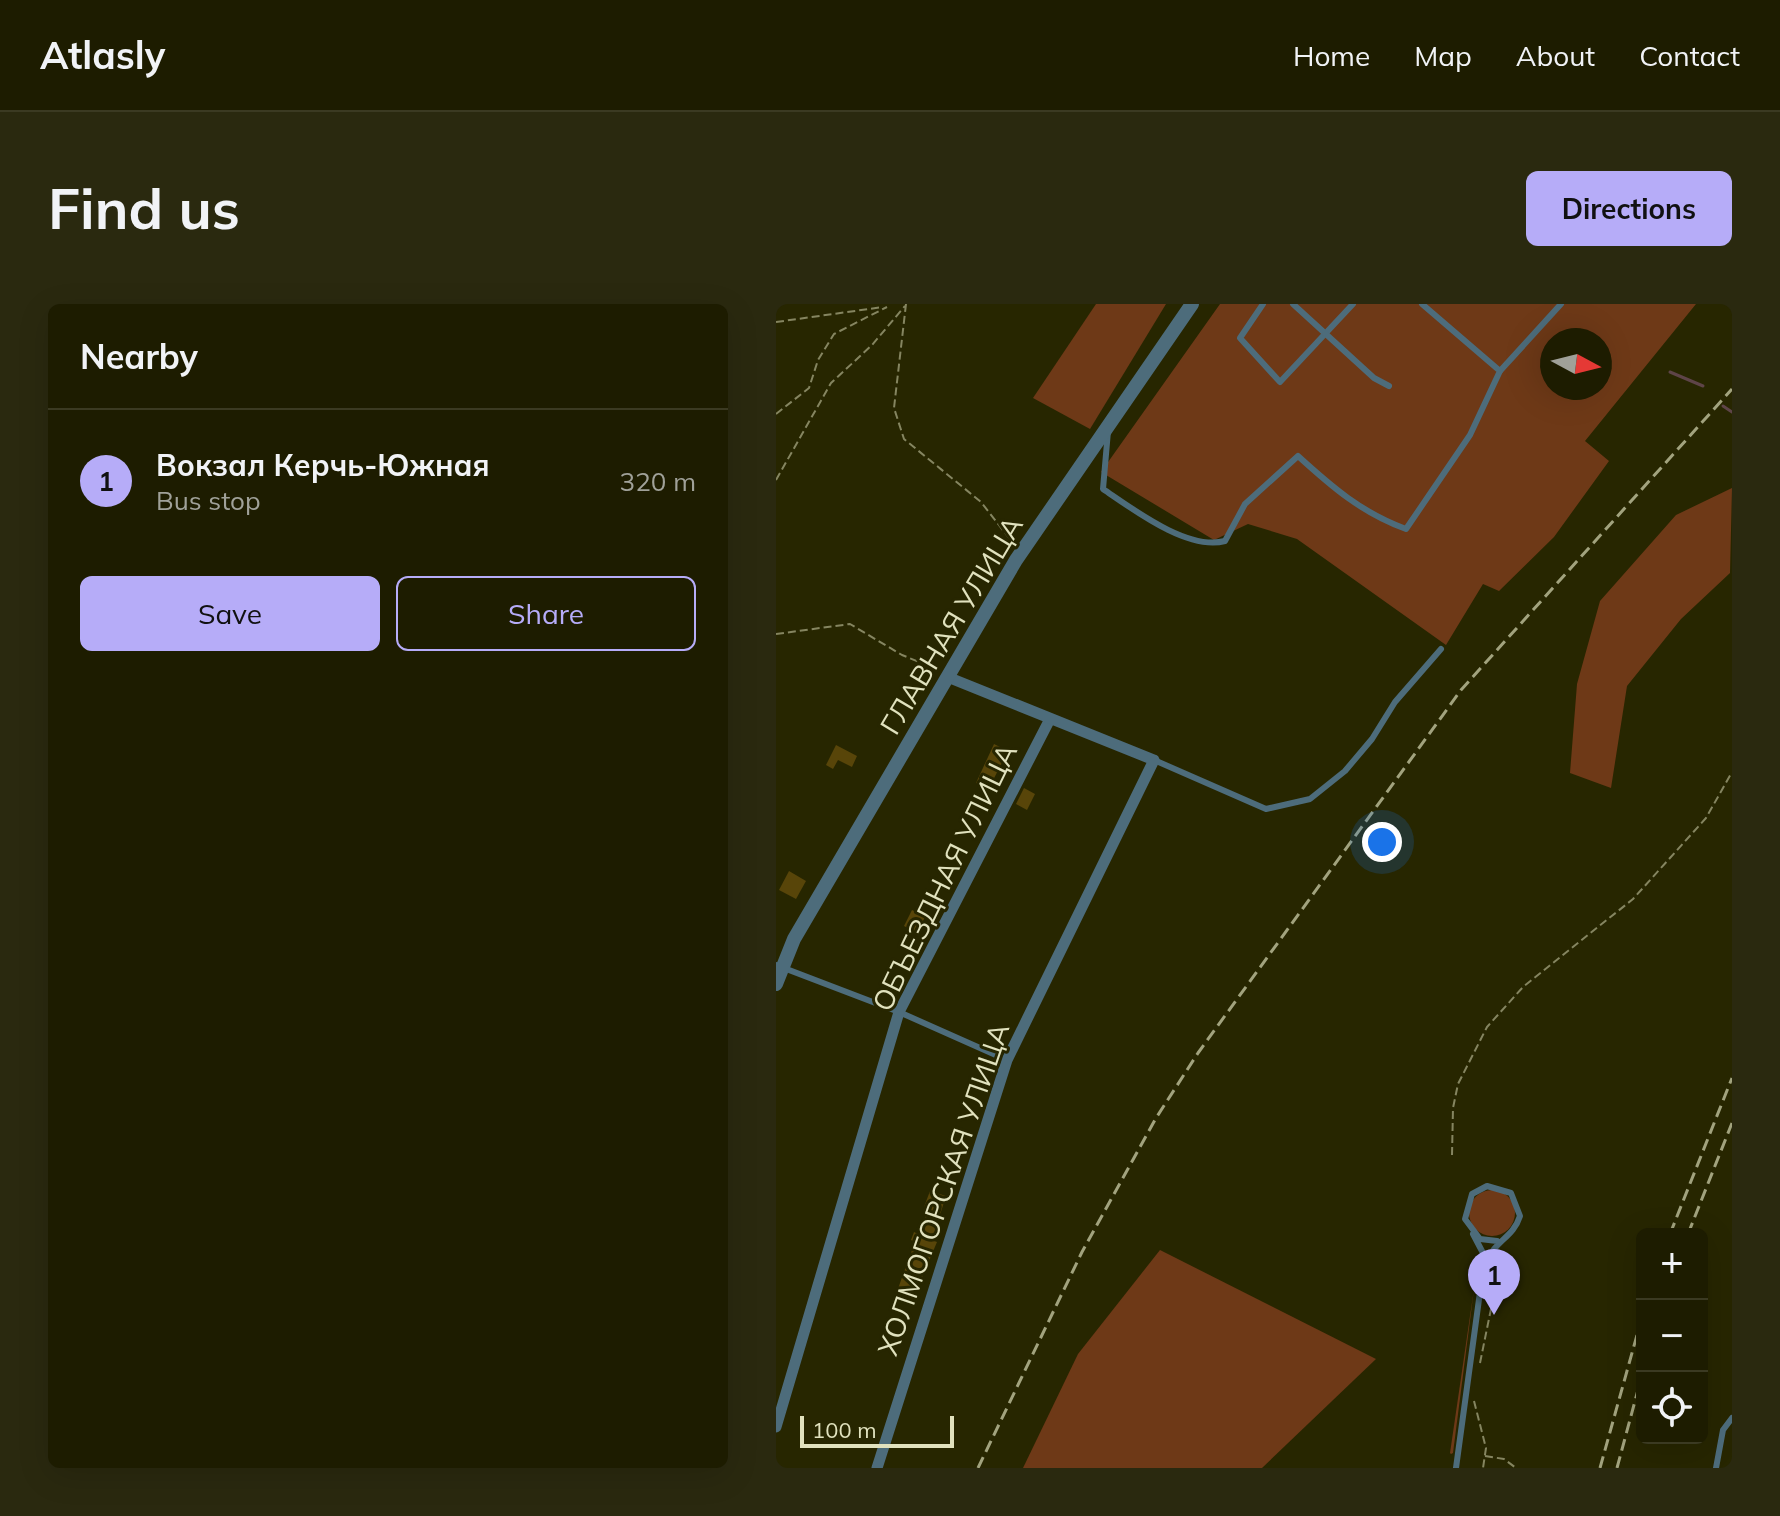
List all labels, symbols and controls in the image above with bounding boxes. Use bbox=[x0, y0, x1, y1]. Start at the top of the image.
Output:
text: Atlasly bbox=[40, 31, 165, 79]
text: Home bbox=[1293, 38, 1370, 73]
text: Map bbox=[1414, 38, 1472, 73]
text: About bbox=[1516, 38, 1595, 73]
text: Contact bbox=[1639, 38, 1740, 73]
button: Directions bbox=[1526, 171, 1732, 246]
text: Find us bbox=[48, 173, 240, 243]
north arrow bbox=[1540, 328, 1612, 400]
text: Nearby bbox=[80, 335, 198, 378]
text: Вокзал Керчь-Южная bbox=[156, 446, 490, 484]
text: 1 bbox=[98, 465, 114, 498]
text: 320 m bbox=[620, 465, 696, 498]
text: Bus stop bbox=[156, 484, 261, 517]
street label: ГЛАВНАЯ УЛИЦА bbox=[872, 509, 1030, 740]
button: Save bbox=[80, 576, 380, 651]
button: Share bbox=[396, 576, 696, 651]
street label: ОБЪЕЗДНАЯ УЛИЦА bbox=[864, 737, 1024, 1017]
your location bbox=[1362, 822, 1402, 862]
street label: ХОЛМОГОРСКАЯ УЛИЦА bbox=[870, 1018, 1017, 1360]
map controls bbox=[1636, 1228, 1708, 1444]
button: + bbox=[1636, 1228, 1708, 1300]
pin: 1 bbox=[1468, 1249, 1520, 1315]
button: − bbox=[1636, 1300, 1708, 1372]
button: locate bbox=[1636, 1372, 1708, 1444]
scale bar bbox=[800, 1412, 954, 1448]
text: 100 m bbox=[812, 1416, 877, 1444]

